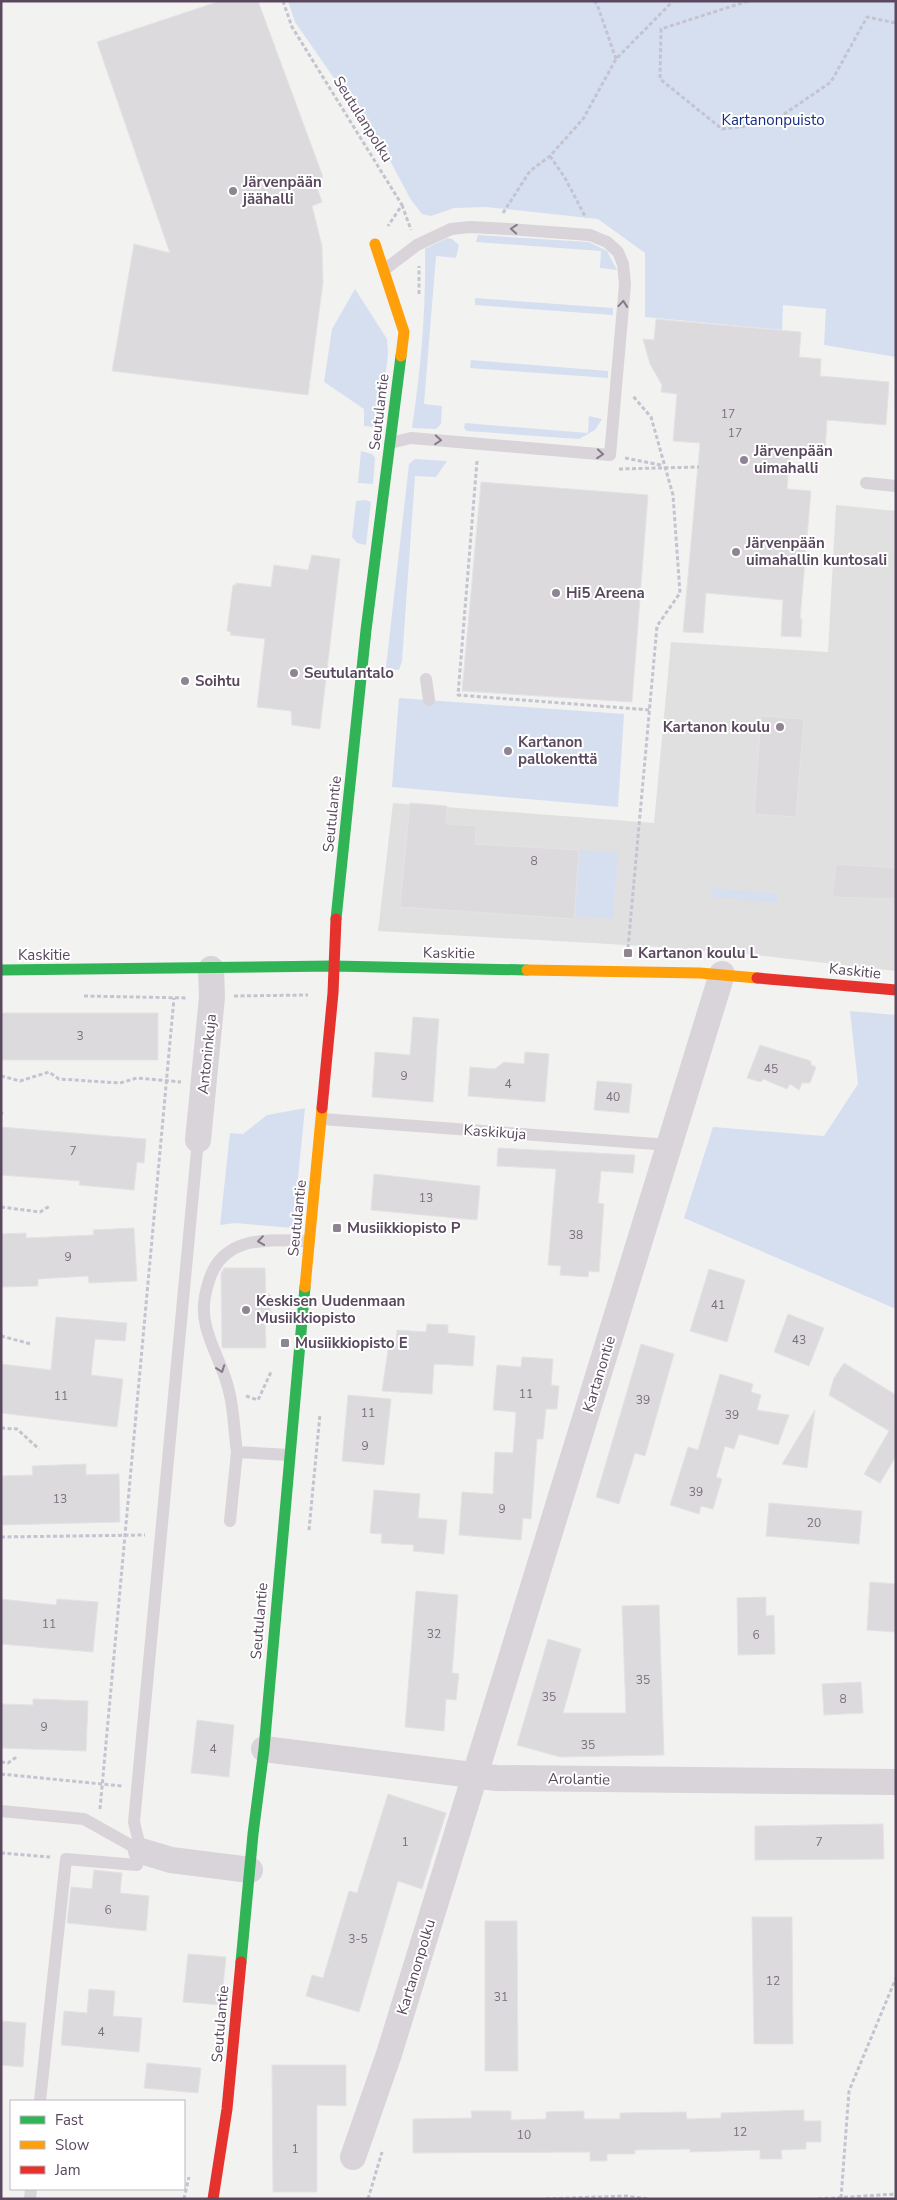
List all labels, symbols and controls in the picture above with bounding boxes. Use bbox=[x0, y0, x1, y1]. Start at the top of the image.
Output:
street label: Seutulanpolku bbox=[329, 72, 397, 166]
park label: Kartanonpuisto bbox=[722, 110, 824, 130]
place label: Järvenpään jäähalli bbox=[242, 172, 322, 209]
marker: Järvenpään jäähalli bbox=[227, 185, 239, 197]
one-way arrow bbox=[510, 224, 518, 235]
one-way arrow bbox=[618, 300, 629, 308]
street label: Seutulantie bbox=[364, 373, 394, 451]
house number: 17 bbox=[721, 406, 735, 422]
house number: 17 bbox=[728, 425, 742, 441]
one-way arrow bbox=[434, 435, 442, 446]
place label: Järvenpään uimahalli bbox=[753, 441, 833, 478]
one-way arrow bbox=[596, 449, 604, 460]
marker: Järvenpään uimahalli bbox=[738, 454, 750, 466]
place label: Järvenpään uimahallin kuntosali bbox=[745, 533, 887, 570]
marker: Järvenpään uimahallin kuntosali bbox=[730, 546, 742, 558]
place label: Hi5 Areena bbox=[566, 583, 645, 603]
marker: Hi5 Areena bbox=[550, 587, 562, 599]
place label: Seutulantalo bbox=[304, 663, 394, 683]
marker: Seutulantalo bbox=[288, 667, 300, 679]
place label: Soihtu bbox=[195, 671, 240, 691]
marker: Soihtu bbox=[179, 675, 191, 687]
place label: Kartanon koulu bbox=[663, 717, 770, 737]
marker: Kartanon koulu bbox=[774, 721, 786, 733]
place label: Kartanon pallokenttä bbox=[518, 732, 597, 769]
marker: Kartanon pallokenttä bbox=[502, 745, 514, 757]
street label: Seutulantie bbox=[318, 775, 346, 853]
house number: 8 bbox=[530, 853, 538, 869]
street label: Kaskitie bbox=[423, 943, 475, 963]
place label: Kartanon koulu L bbox=[638, 943, 758, 963]
street label: Kaskitie bbox=[18, 945, 70, 965]
marker: Kartanon koulu L bbox=[622, 947, 634, 959]
street label: Kaskitie bbox=[828, 958, 882, 984]
street label: Antoninkuja bbox=[193, 1013, 221, 1095]
house number: 3 bbox=[76, 1028, 84, 1044]
house number: 45 bbox=[764, 1061, 778, 1077]
house number: 9 bbox=[400, 1068, 408, 1084]
house number: 4 bbox=[504, 1076, 512, 1092]
house number: 40 bbox=[606, 1089, 620, 1105]
street label: Kaskikuja bbox=[463, 1120, 527, 1144]
house number: 7 bbox=[69, 1143, 77, 1159]
street label: Seutulantie bbox=[283, 1179, 311, 1257]
house number: 13 bbox=[419, 1190, 433, 1206]
place label: Musiikkiopisto P bbox=[347, 1218, 461, 1238]
marker: Musiikkiopisto P bbox=[331, 1222, 343, 1234]
house number: 38 bbox=[569, 1227, 583, 1243]
one-way arrow bbox=[257, 1236, 265, 1246]
house number: 9 bbox=[64, 1249, 72, 1265]
place label: Keskisen Uudenmaan Musiikkiopisto bbox=[256, 1291, 405, 1328]
house number: 41 bbox=[711, 1297, 725, 1313]
marker: Keskisen Uudenmaan Musiikkiopisto bbox=[240, 1304, 252, 1316]
house number: 43 bbox=[792, 1332, 806, 1348]
place label: Musiikkiopisto E bbox=[295, 1333, 408, 1353]
street label: Kartanontie bbox=[578, 1334, 620, 1414]
marker: Musiikkiopisto E bbox=[279, 1337, 291, 1349]
one-way arrow bbox=[215, 1364, 225, 1372]
house number: 11 bbox=[519, 1386, 533, 1402]
house number: 11 bbox=[54, 1388, 68, 1404]
house number: 39 bbox=[636, 1392, 650, 1408]
house number: 11 bbox=[361, 1405, 375, 1421]
house number: 39 bbox=[725, 1407, 739, 1423]
house number: 9 bbox=[361, 1438, 369, 1454]
house number: 39 bbox=[689, 1484, 703, 1500]
house number: 13 bbox=[53, 1491, 67, 1507]
house number: 9 bbox=[498, 1501, 506, 1517]
house number: 20 bbox=[807, 1515, 821, 1531]
street label: Seutulantie bbox=[246, 1582, 272, 1660]
house number: 11 bbox=[42, 1616, 56, 1632]
house number: 32 bbox=[427, 1626, 441, 1642]
house number: 6 bbox=[752, 1627, 760, 1643]
house number: 35 bbox=[636, 1672, 650, 1688]
house number: 35 bbox=[542, 1689, 556, 1705]
house number: 8 bbox=[839, 1691, 847, 1707]
house number: 9 bbox=[40, 1719, 48, 1735]
house number: 35 bbox=[581, 1737, 595, 1753]
house number: 4 bbox=[209, 1741, 217, 1757]
street label: Arolantie bbox=[548, 1768, 610, 1790]
house number: 1 bbox=[401, 1834, 409, 1850]
house number: 7 bbox=[815, 1834, 823, 1850]
house number: 6 bbox=[104, 1902, 112, 1918]
street label: Kartanonpolku bbox=[392, 1917, 440, 2017]
house number: 3-5 bbox=[348, 1931, 368, 1947]
house number: 12 bbox=[766, 1973, 780, 1989]
street label: Seutulantie bbox=[207, 1985, 233, 2063]
house number: 31 bbox=[494, 1989, 508, 2005]
house number: 4 bbox=[97, 2024, 105, 2040]
legend bbox=[10, 2100, 185, 2190]
text: Fast bbox=[55, 2110, 84, 2130]
house number: 12 bbox=[733, 2124, 747, 2140]
house number: 10 bbox=[517, 2127, 531, 2143]
text: Slow bbox=[55, 2135, 90, 2155]
house number: 1 bbox=[291, 2141, 299, 2157]
text: Jam bbox=[54, 2160, 81, 2180]

